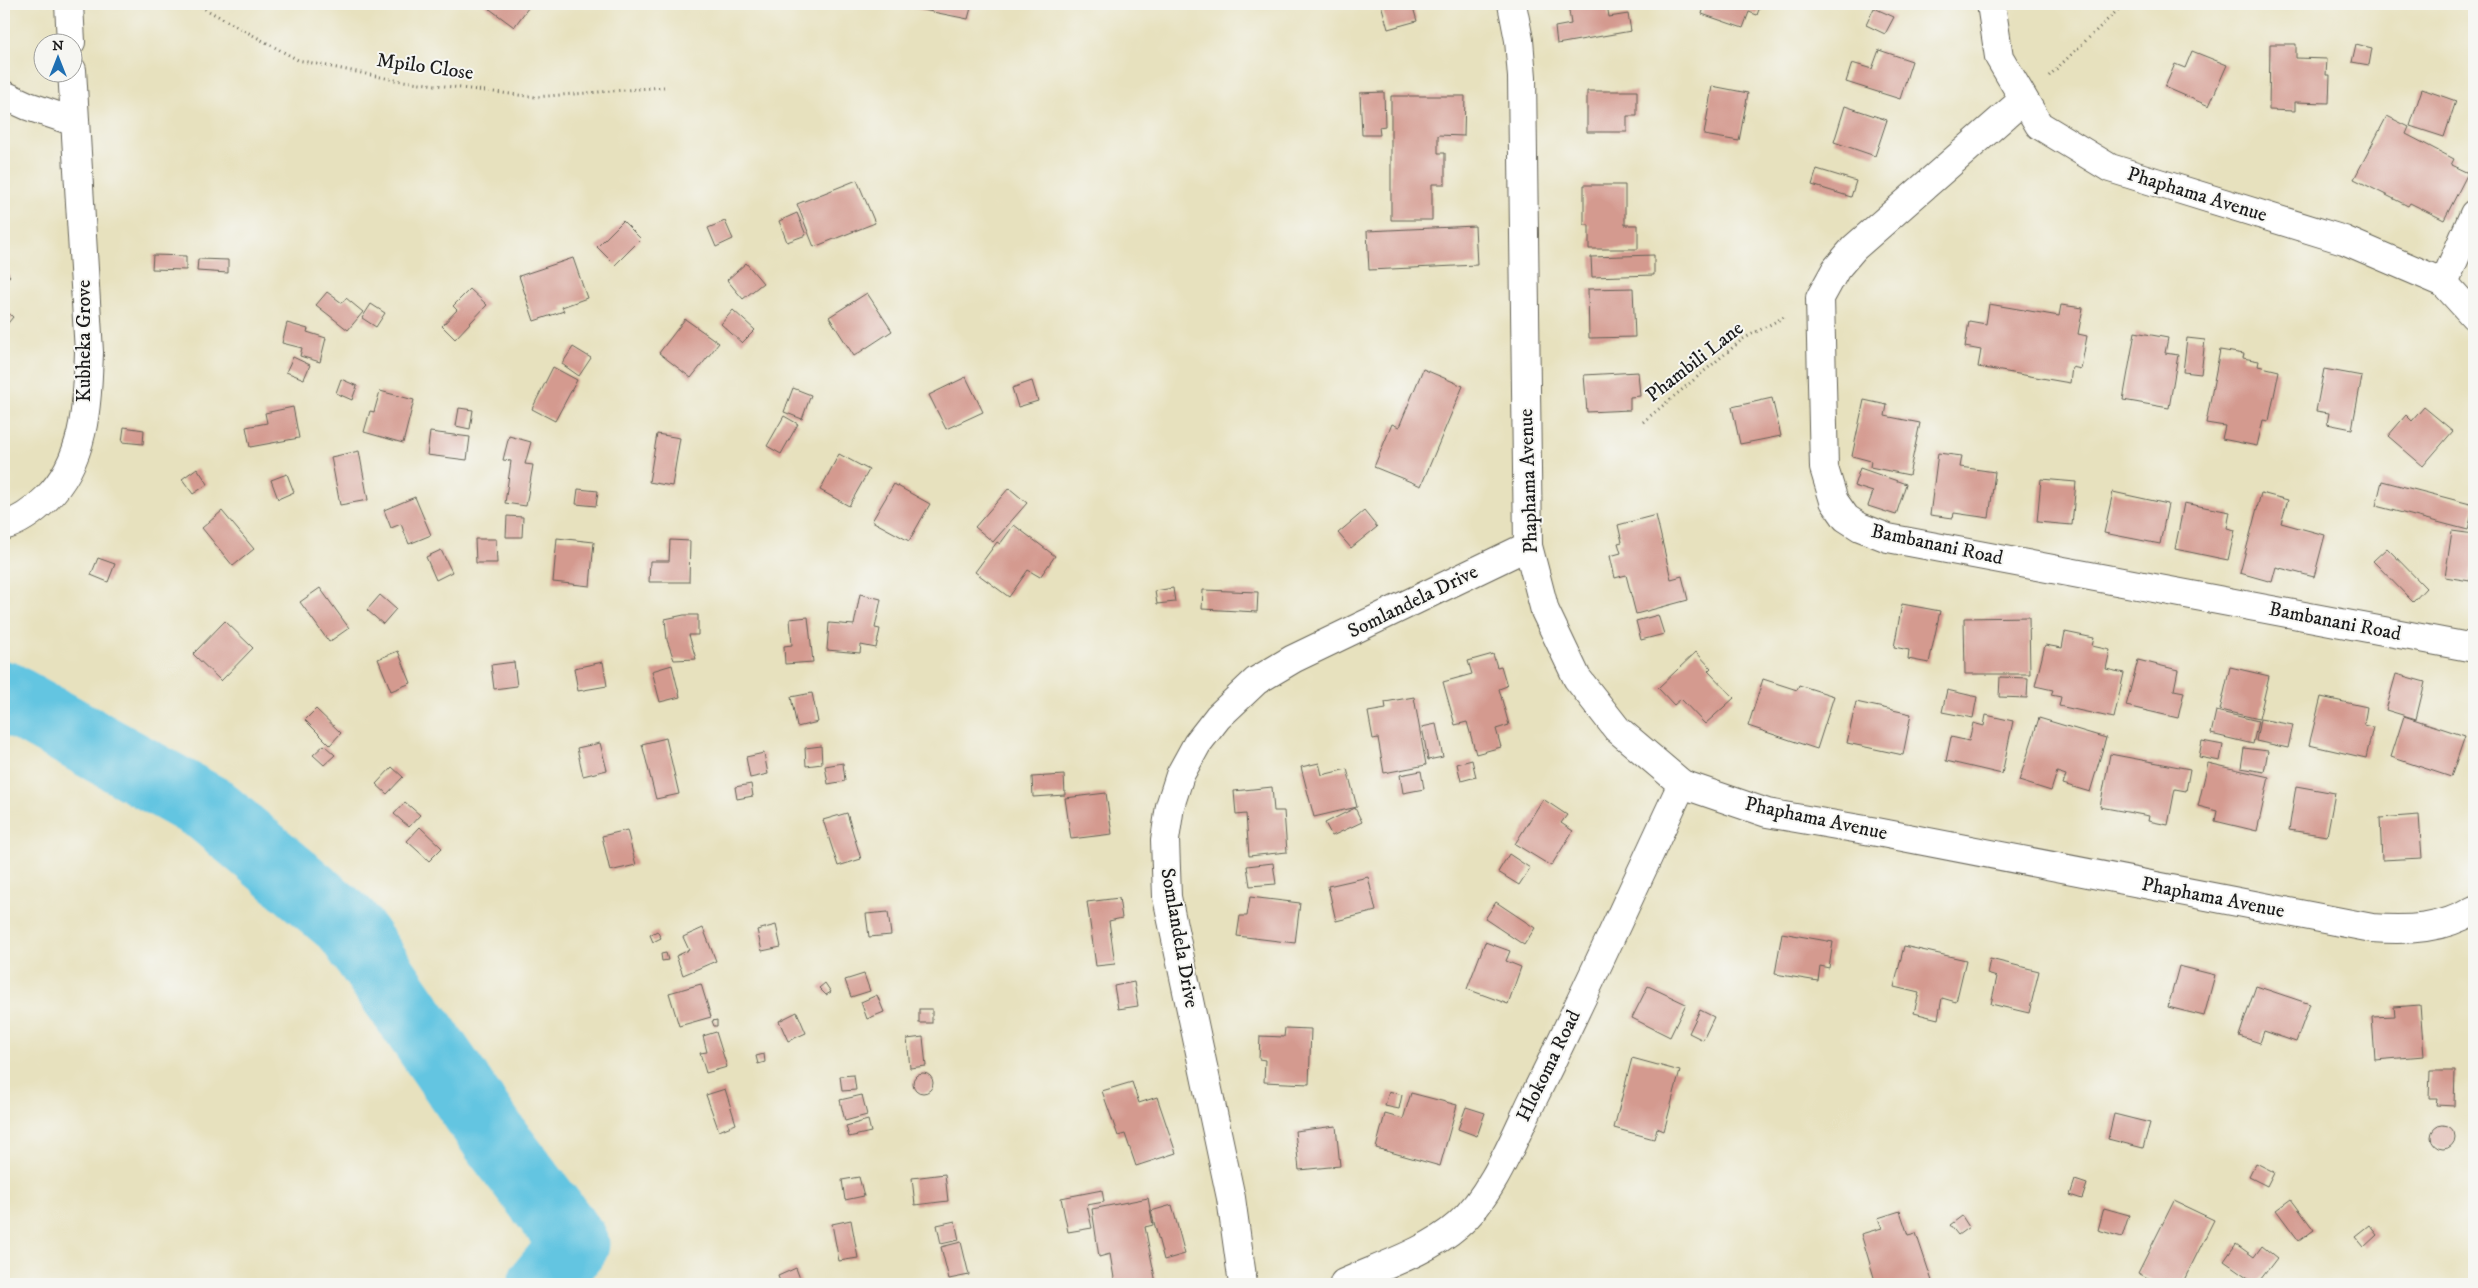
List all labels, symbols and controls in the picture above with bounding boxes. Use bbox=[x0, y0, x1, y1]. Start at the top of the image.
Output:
north arrow bbox=[32, 32, 82, 82]
text: N bbox=[52, 37, 64, 55]
street label: Mpilo Close bbox=[375, 48, 475, 86]
street label: Phaphama Avenue bbox=[2124, 162, 2270, 228]
street label: Kubheka Grove bbox=[72, 280, 97, 402]
street label: Phambili Lane bbox=[1641, 316, 1749, 408]
street label: Phaphama Avenue bbox=[1514, 408, 1544, 554]
street label: Bambanani Road bbox=[1869, 519, 2005, 571]
street label: Somlandela Drive bbox=[1344, 560, 1482, 644]
street label: Bambanani Road bbox=[2267, 597, 2403, 647]
street label: Phaphama Avenue bbox=[1742, 792, 1890, 846]
street label: Somlandela Drive bbox=[1154, 866, 1204, 1010]
street label: Phaphama Avenue bbox=[2139, 872, 2287, 924]
street label: Hlokoma Road bbox=[1511, 1006, 1587, 1126]

